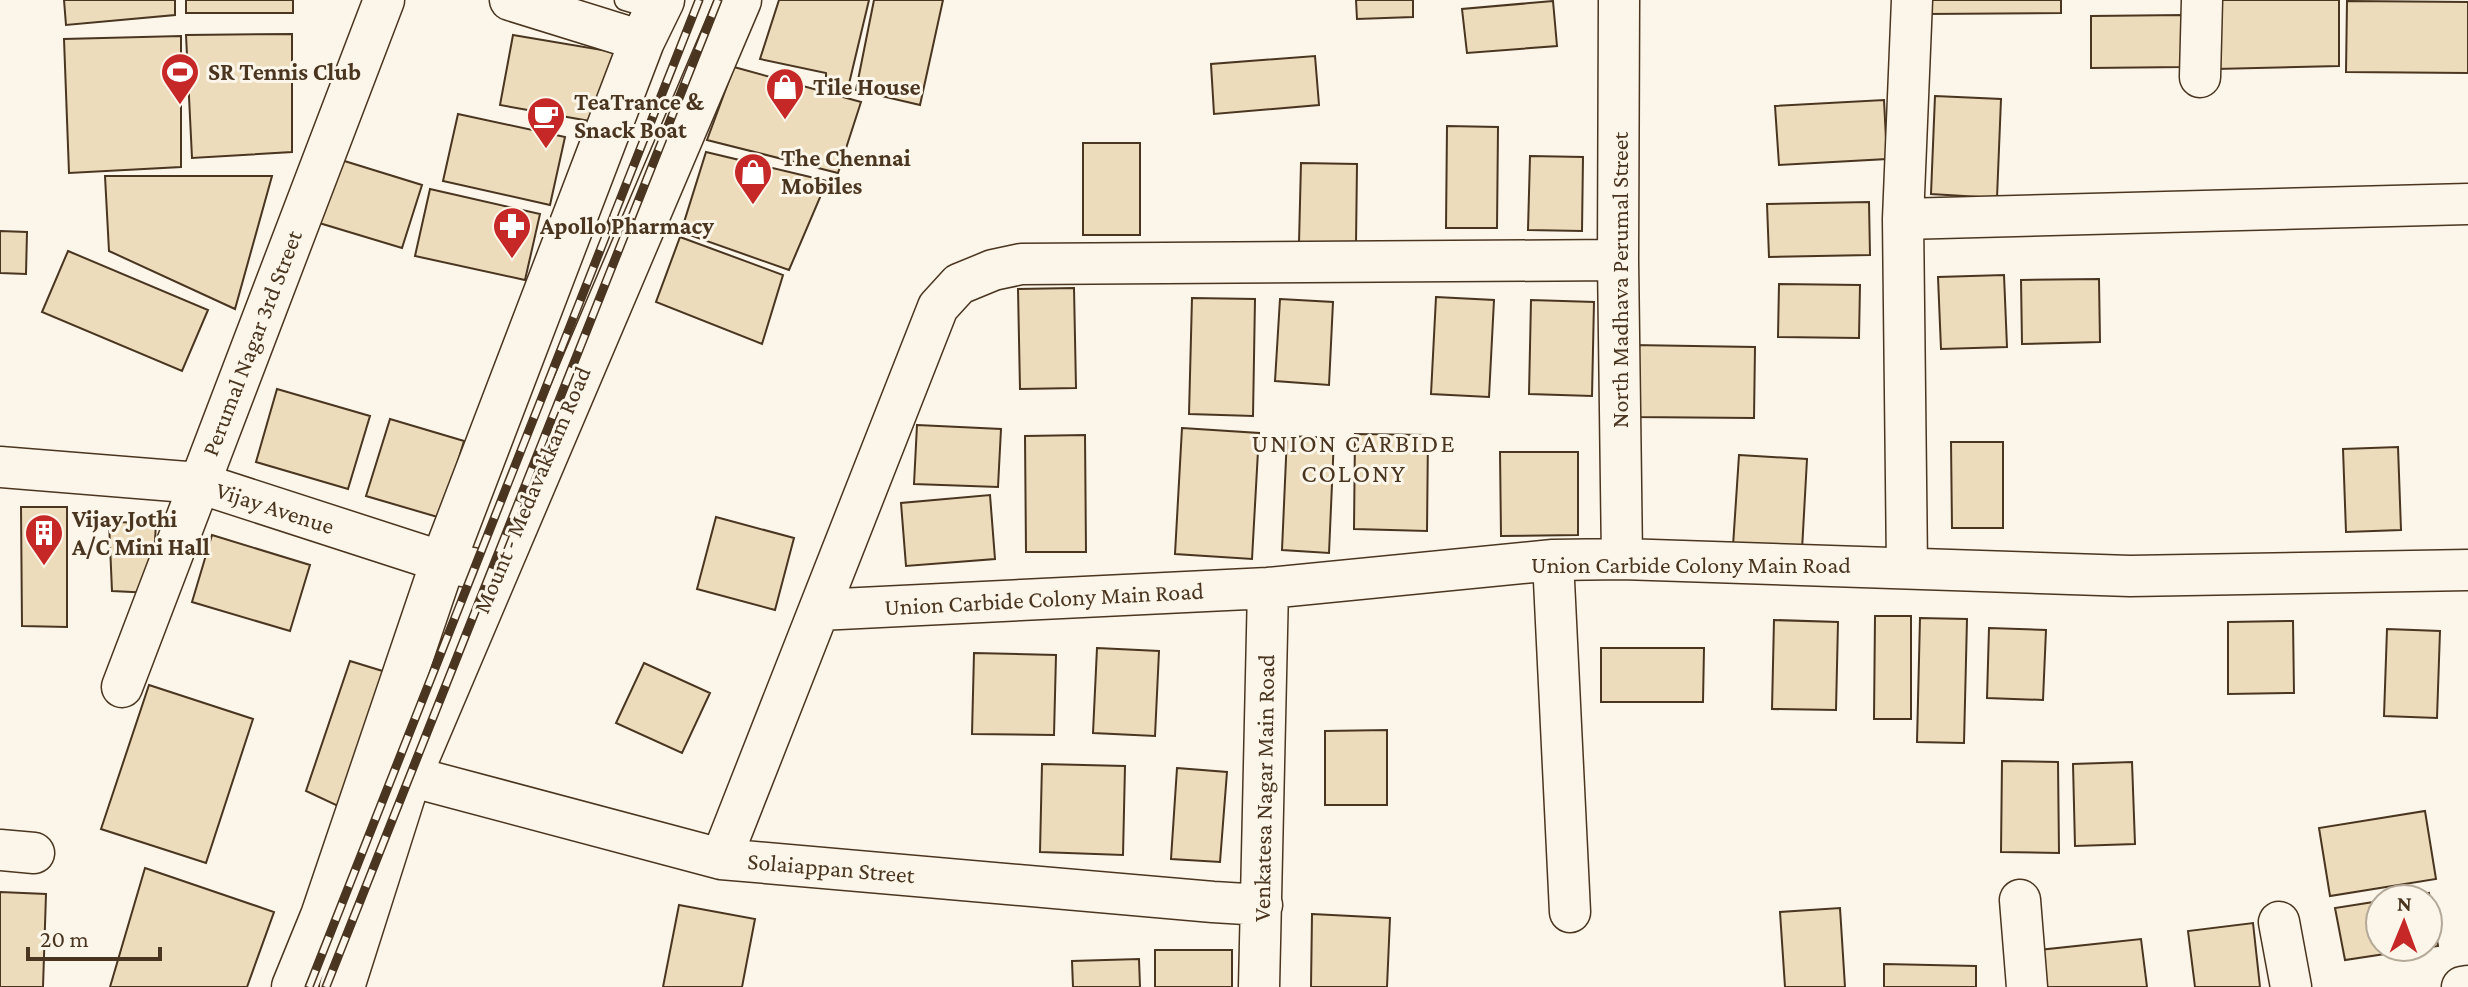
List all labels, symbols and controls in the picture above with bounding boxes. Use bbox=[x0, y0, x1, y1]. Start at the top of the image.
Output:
sports icon: SR Tennis Club bbox=[159, 51, 201, 106]
place label: SR Tennis Club bbox=[208, 58, 361, 85]
shop icon: Tile House bbox=[764, 66, 806, 121]
place label: Tile House bbox=[813, 73, 921, 100]
place label: TeaTrance & Snack Boat bbox=[574, 88, 705, 143]
cafe icon: TeaTrance & Snack Boat bbox=[525, 95, 567, 150]
street label: North Madhava Perumal Street bbox=[1606, 131, 1633, 428]
place label: The Chennai Mobiles bbox=[781, 144, 911, 199]
shop icon: The Chennai Mobiles bbox=[732, 151, 774, 206]
pharmacy icon: Apollo Pharmacy bbox=[491, 205, 533, 260]
place label: Apollo Pharmacy bbox=[539, 212, 714, 239]
street label: Perumal Nagar 3rd Street bbox=[196, 225, 307, 460]
street label: Mount - Medavakkam Road bbox=[467, 362, 596, 617]
district label: UNION CARBIDE COLONY bbox=[1251, 429, 1457, 488]
street label: Vijay Avenue bbox=[213, 476, 338, 539]
place label: Vijay Jothi A/C Mini Hall bbox=[71, 505, 210, 560]
building icon: Vijay Jothi A/C Mini Hall bbox=[23, 512, 65, 567]
street label: Union Carbide Colony Main Road bbox=[1531, 551, 1851, 578]
street label: Union Carbide Colony Main Road bbox=[884, 577, 1205, 620]
street label: Venkatesa Nagar Main Road bbox=[1248, 654, 1279, 922]
street label: Solaiappan Street bbox=[746, 847, 917, 888]
north arrow bbox=[2364, 883, 2444, 963]
text: N bbox=[2397, 891, 2412, 916]
scale bar bbox=[28, 911, 160, 961]
text: 20 m bbox=[40, 925, 89, 952]

